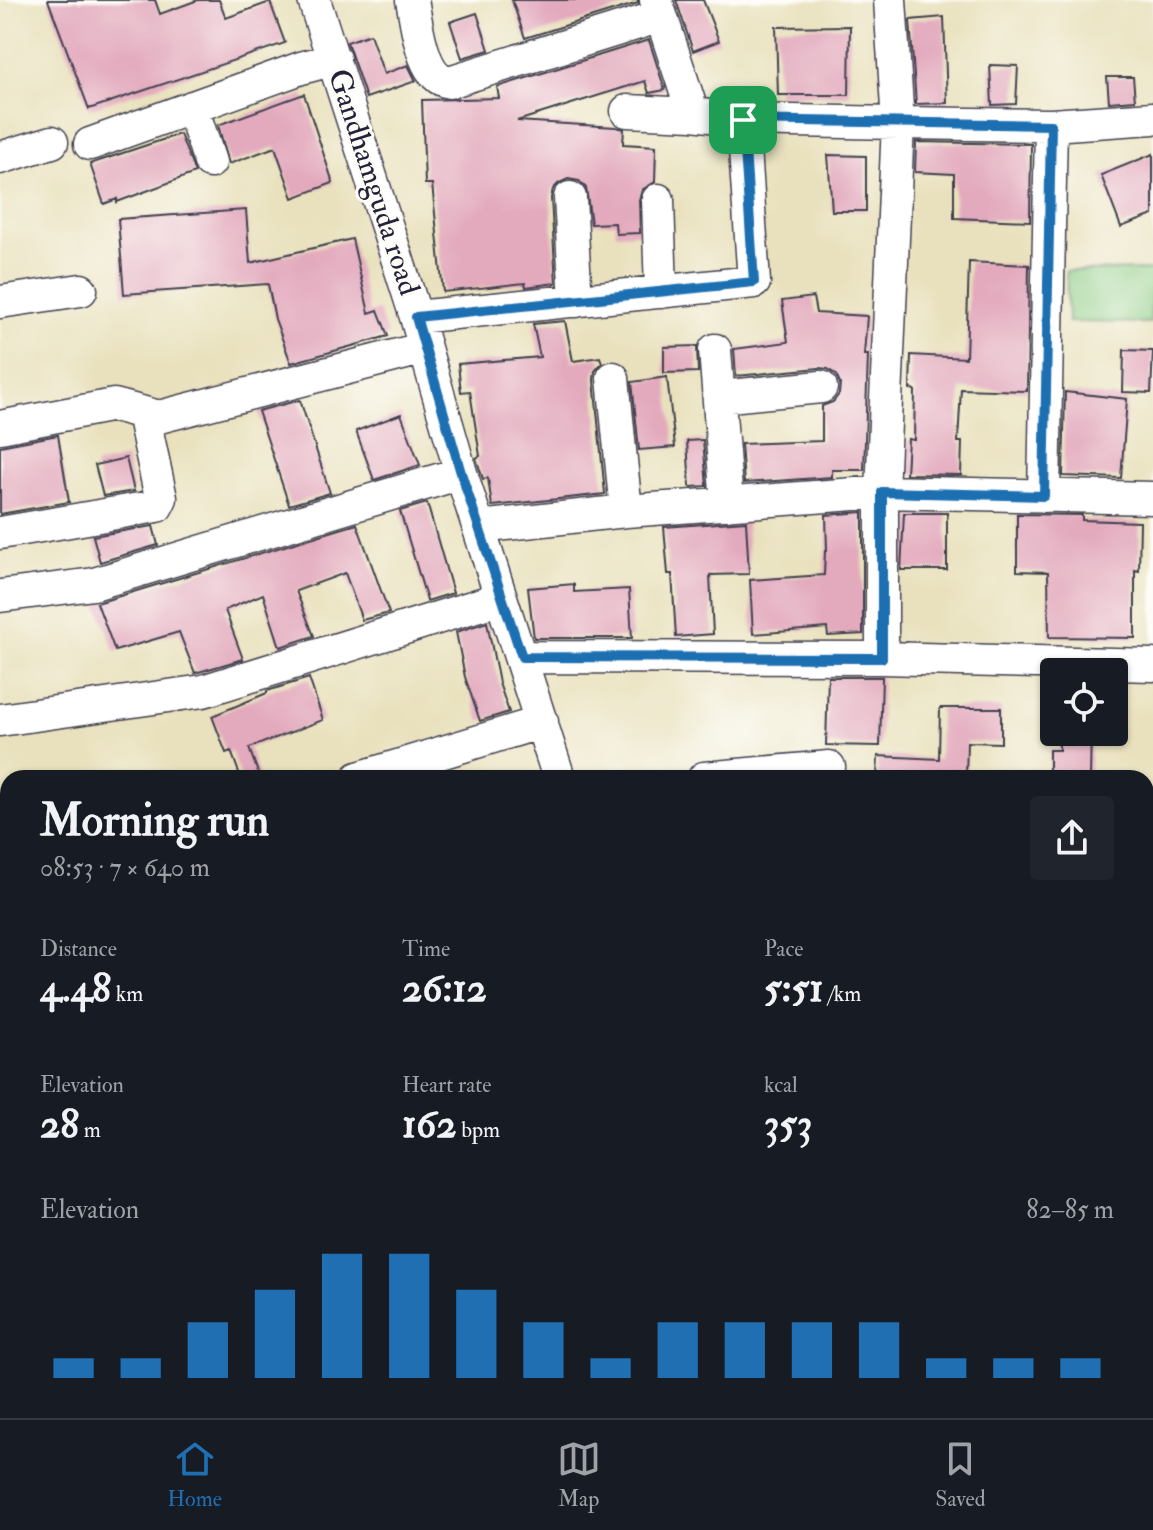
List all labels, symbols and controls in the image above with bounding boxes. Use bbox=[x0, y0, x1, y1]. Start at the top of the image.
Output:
street label: Gandhamguda road bbox=[320, 64, 428, 300]
pin bbox=[709, 86, 777, 154]
icon: arrive bbox=[721, 98, 765, 142]
map controls bbox=[1040, 658, 1128, 746]
button: locate bbox=[1040, 658, 1128, 746]
text: Morning run bbox=[40, 794, 269, 849]
button: share bbox=[1030, 796, 1114, 880]
text: 08:53 · 7 × 640 m bbox=[40, 852, 210, 884]
text: Distance bbox=[40, 935, 117, 963]
text: Time bbox=[402, 935, 450, 963]
text: Pace bbox=[764, 935, 803, 963]
text: 4.48 bbox=[40, 963, 111, 1014]
text: 26:12 bbox=[402, 963, 487, 1014]
text: 5:51 bbox=[764, 963, 823, 1014]
text: km bbox=[111, 980, 143, 1008]
text: /km bbox=[823, 980, 861, 1008]
text: Elevation bbox=[40, 1071, 124, 1099]
text: Heart rate bbox=[402, 1071, 492, 1099]
text: kcal bbox=[764, 1071, 798, 1099]
text: 28 bbox=[40, 1099, 79, 1150]
text: 162 bbox=[402, 1099, 457, 1150]
text: 353 bbox=[764, 1099, 812, 1150]
text: m bbox=[79, 1116, 101, 1144]
text: bpm bbox=[457, 1116, 500, 1144]
text: Elevation bbox=[40, 1194, 139, 1226]
text: 82–85 m bbox=[1026, 1194, 1114, 1226]
tab: Home bbox=[167, 1437, 222, 1513]
tab: Map bbox=[557, 1437, 601, 1513]
tab: Saved bbox=[935, 1437, 986, 1513]

